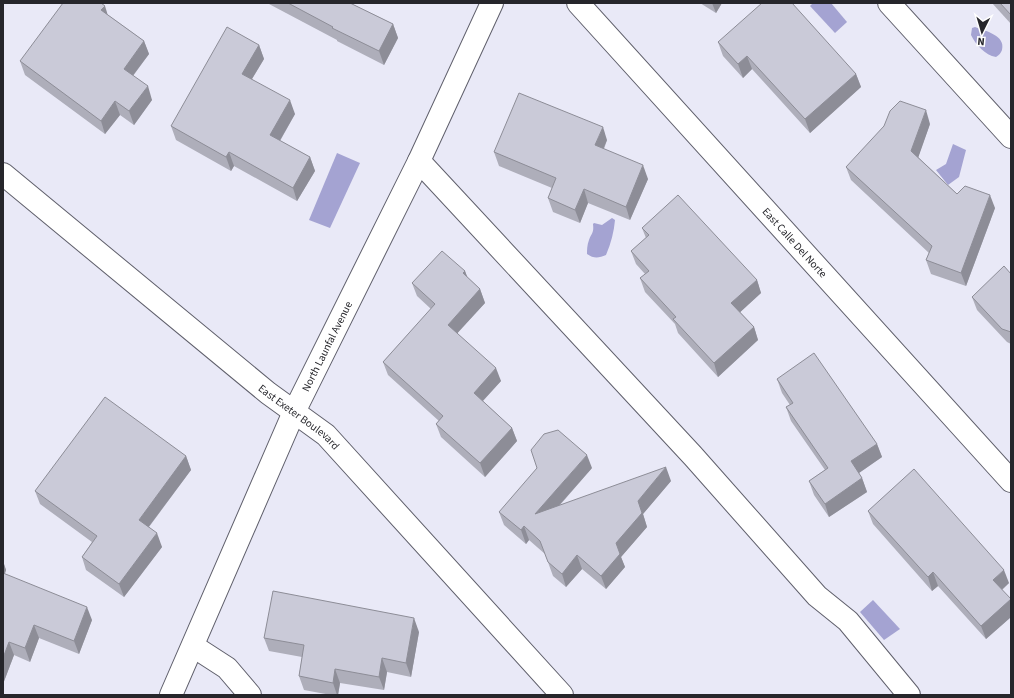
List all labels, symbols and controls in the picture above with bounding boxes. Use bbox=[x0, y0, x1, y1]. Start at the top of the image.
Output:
north arrow bbox=[962, 12, 1002, 52]
text: N bbox=[977, 34, 985, 49]
street label: East Calle Del Norte bbox=[759, 204, 831, 282]
street label: North Launfal Avenue bbox=[298, 298, 356, 394]
street label: East Exeter Boulevard bbox=[255, 381, 343, 453]

